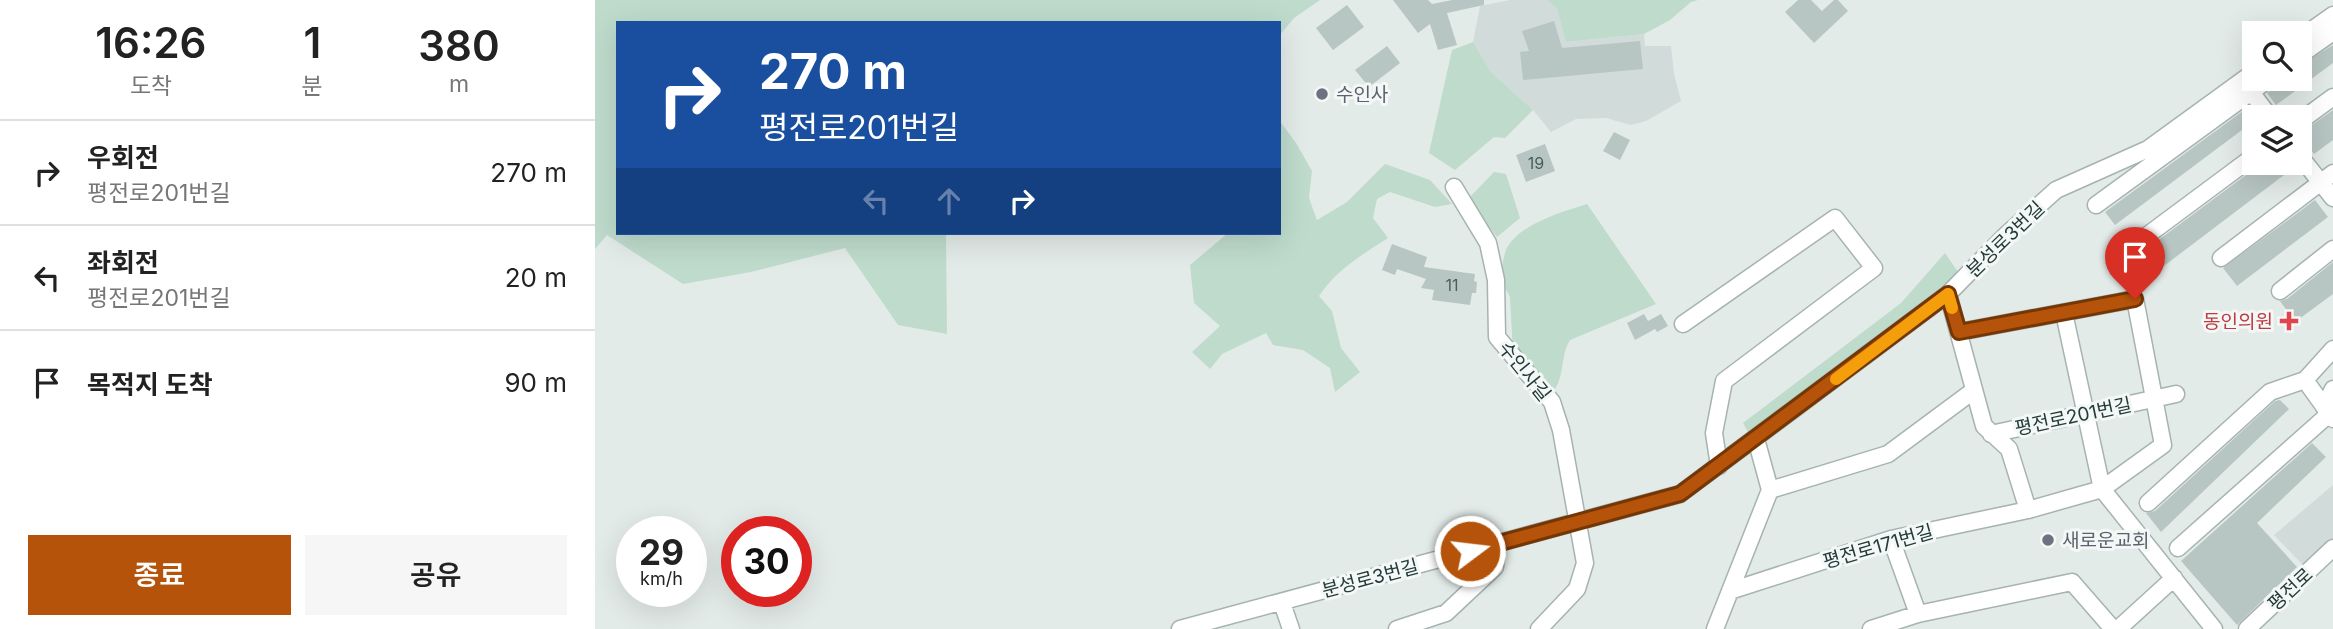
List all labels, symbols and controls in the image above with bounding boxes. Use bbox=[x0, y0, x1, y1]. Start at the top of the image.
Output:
text: 16:26 bbox=[95, 17, 206, 68]
text: 1 bbox=[303, 17, 321, 68]
text: 380 bbox=[418, 20, 500, 71]
map controls bbox=[2242, 21, 2312, 175]
button: search bbox=[2242, 21, 2312, 91]
text: 270 m bbox=[759, 42, 907, 101]
icon: right bbox=[644, 49, 735, 140]
text: m bbox=[449, 70, 469, 98]
text: 도착 bbox=[130, 72, 172, 100]
text: 분 bbox=[302, 72, 323, 100]
place label: 수인사 bbox=[1336, 83, 1388, 106]
marker: 수인사 bbox=[1314, 86, 1330, 102]
button: layers bbox=[2242, 105, 2312, 175]
text: 평전로201번길 bbox=[759, 108, 959, 147]
text: 우회전 bbox=[87, 142, 159, 173]
house number: 19 bbox=[1528, 153, 1544, 173]
icon: right bbox=[28, 154, 66, 192]
text: 270 m bbox=[490, 157, 567, 188]
text: 평전로201번길 bbox=[87, 179, 231, 207]
icon: left bbox=[857, 182, 895, 220]
icon: ahead bbox=[930, 182, 968, 220]
icon: right bbox=[1003, 182, 1041, 220]
street label: 분성로3번길 bbox=[1962, 197, 2049, 282]
pin bbox=[2105, 227, 2165, 299]
icon: arrive bbox=[2116, 238, 2154, 276]
text: 좌회전 bbox=[87, 247, 159, 278]
icon: left bbox=[28, 259, 66, 297]
text: 20 m bbox=[505, 262, 567, 293]
house number: 11 bbox=[1445, 275, 1459, 295]
text: 평전로201번길 bbox=[87, 284, 231, 312]
place label: 동인의원 bbox=[2203, 310, 2273, 333]
marker: 동인의원 bbox=[2279, 311, 2299, 331]
street label: 수인사길 bbox=[1494, 337, 1556, 406]
icon: arrive bbox=[28, 364, 66, 402]
text: 90 m bbox=[504, 367, 567, 398]
text: 목적지 도착 bbox=[87, 369, 213, 400]
street label: 평전로201번길 bbox=[2013, 393, 2134, 440]
position arrow bbox=[1433, 514, 1507, 588]
speed limit sign: 30 bbox=[721, 516, 812, 607]
street label: 평전로171번길 bbox=[1820, 520, 1936, 573]
place label: 새로운교회 bbox=[2062, 529, 2149, 552]
text: 29 bbox=[639, 531, 684, 573]
marker: 새로운교회 bbox=[2040, 532, 2056, 548]
button: 종료 bbox=[28, 535, 291, 615]
button: 공유 bbox=[305, 535, 567, 615]
street label: 분성로3번길 bbox=[1319, 555, 1421, 602]
street label: 평전로 bbox=[2263, 563, 2317, 616]
text: km/h bbox=[640, 568, 683, 589]

